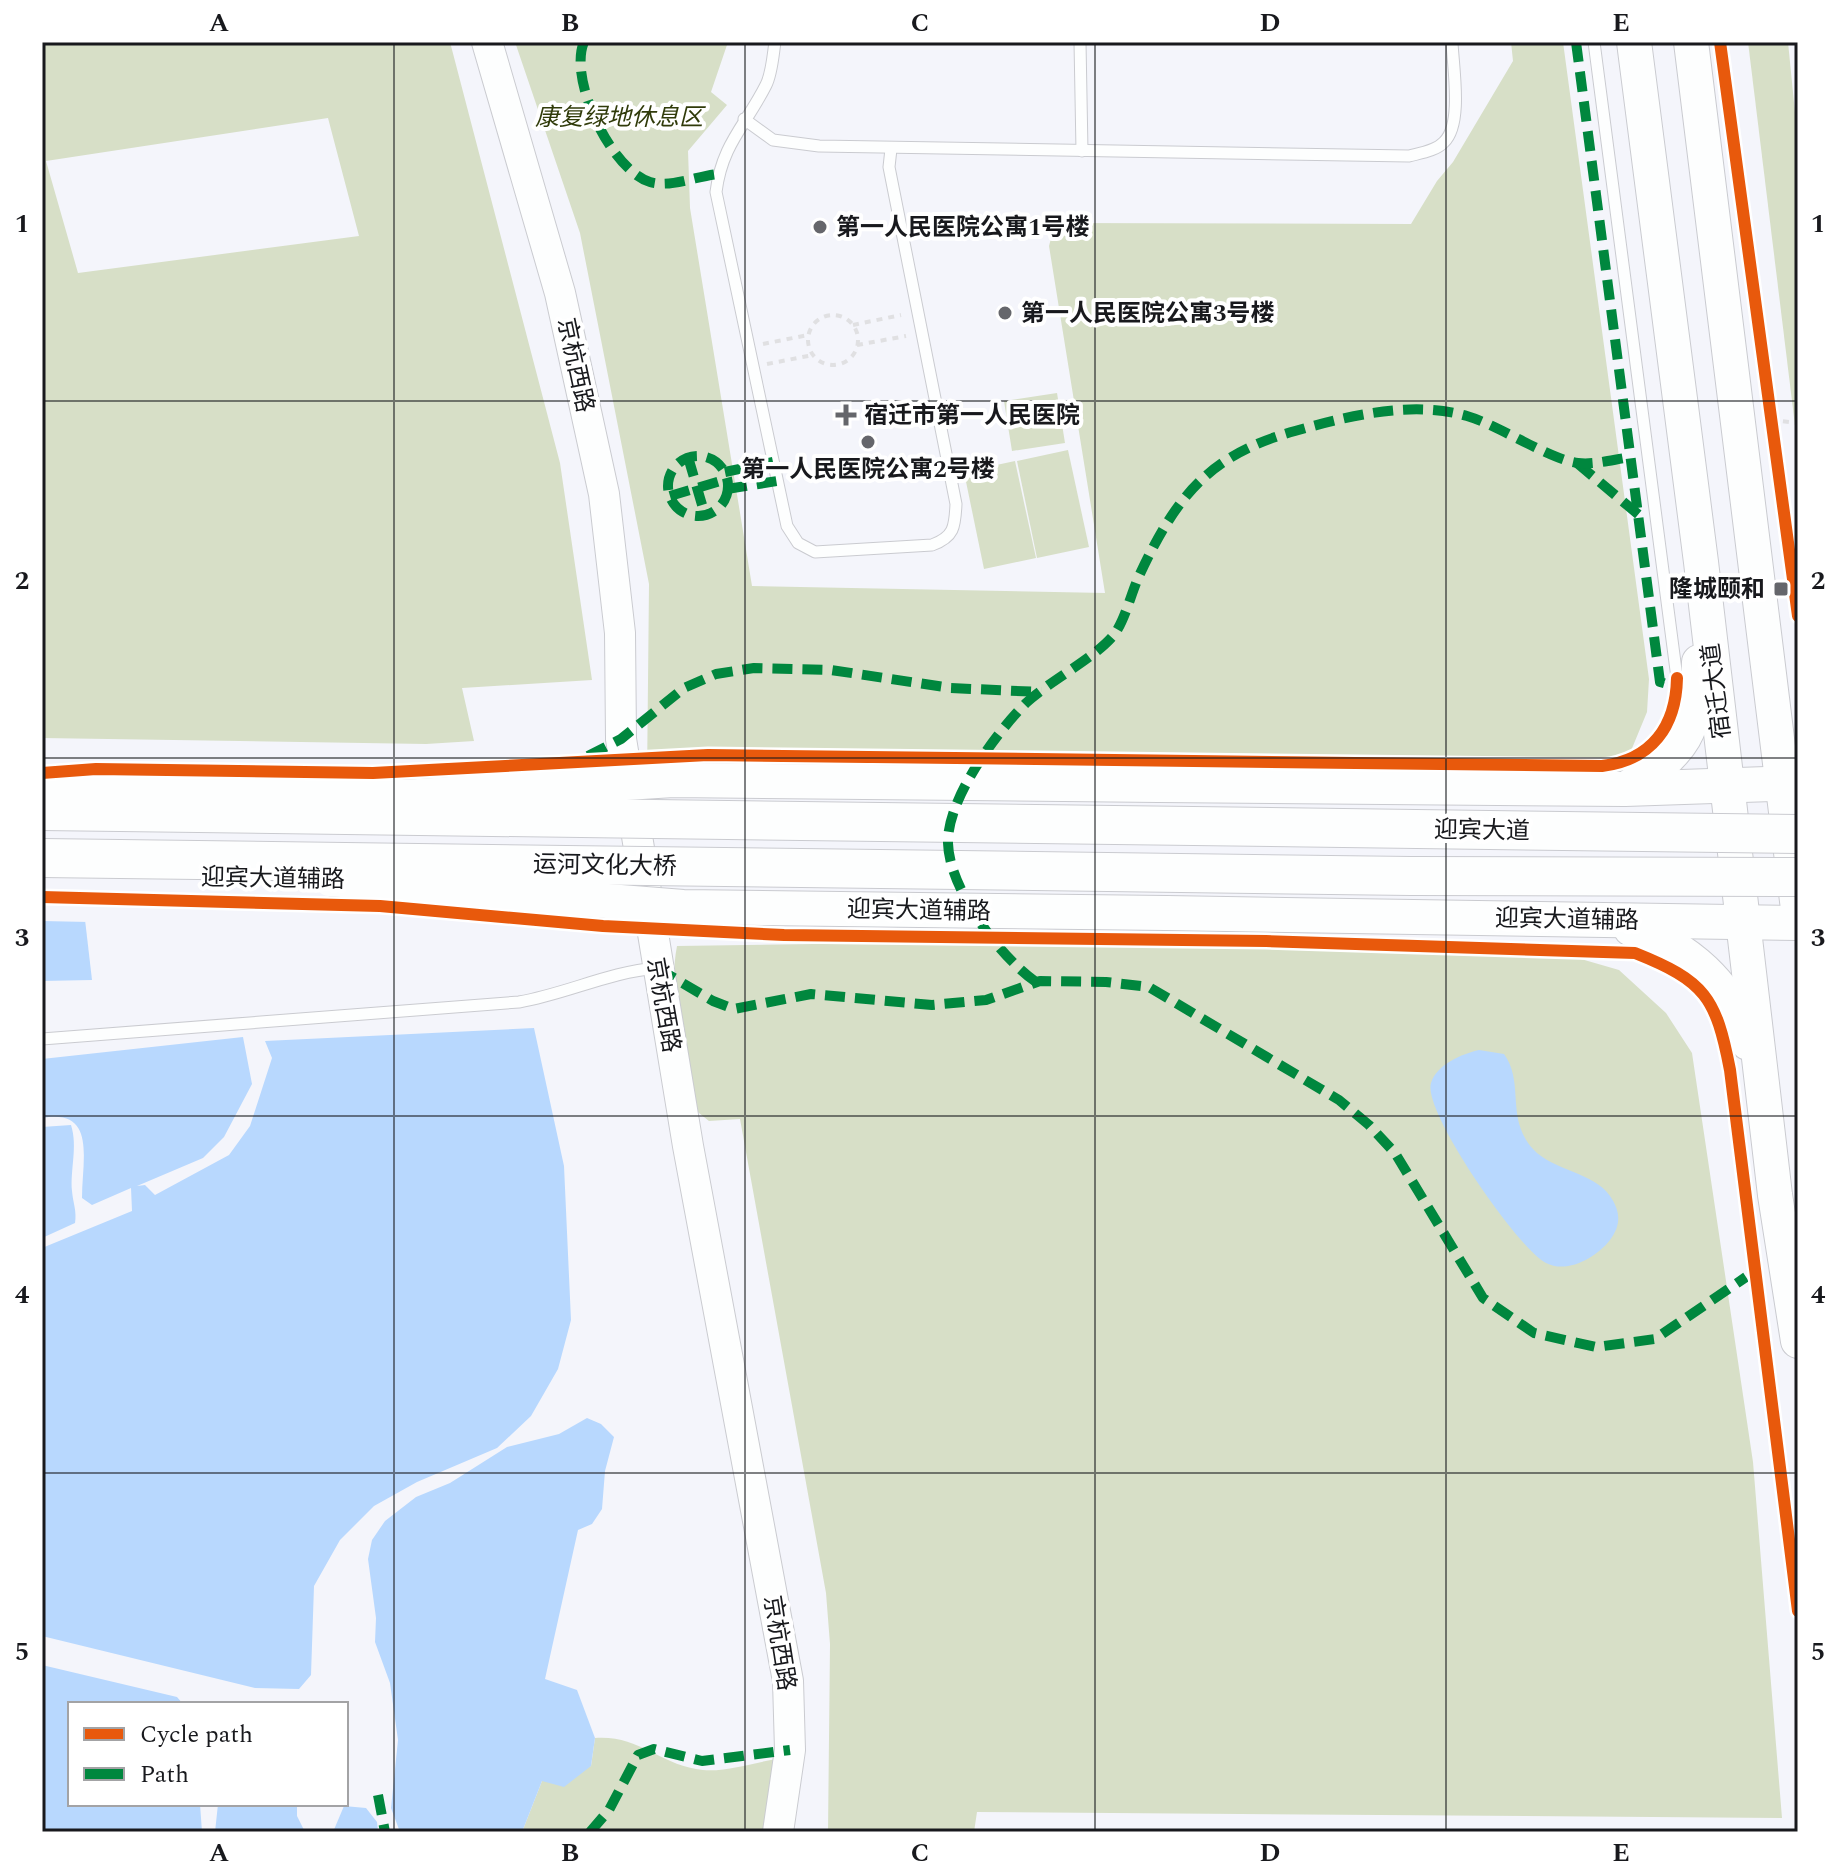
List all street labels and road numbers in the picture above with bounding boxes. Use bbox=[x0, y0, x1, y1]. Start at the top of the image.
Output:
street label: 京杭西路 bbox=[547, 315, 603, 416]
street label: 宿迁大道 bbox=[1693, 641, 1741, 741]
street label: 迎宾大道 bbox=[1434, 812, 1530, 850]
street label: 运河文化大桥 bbox=[533, 847, 677, 885]
street label: 迎宾大道辅路 bbox=[201, 860, 345, 898]
street label: 迎宾大道辅路 bbox=[847, 892, 991, 930]
street label: 迎宾大道辅路 bbox=[1495, 901, 1639, 939]
street label: 京杭西路 bbox=[637, 955, 689, 1056]
street label: 京杭西路 bbox=[754, 1593, 804, 1693]

